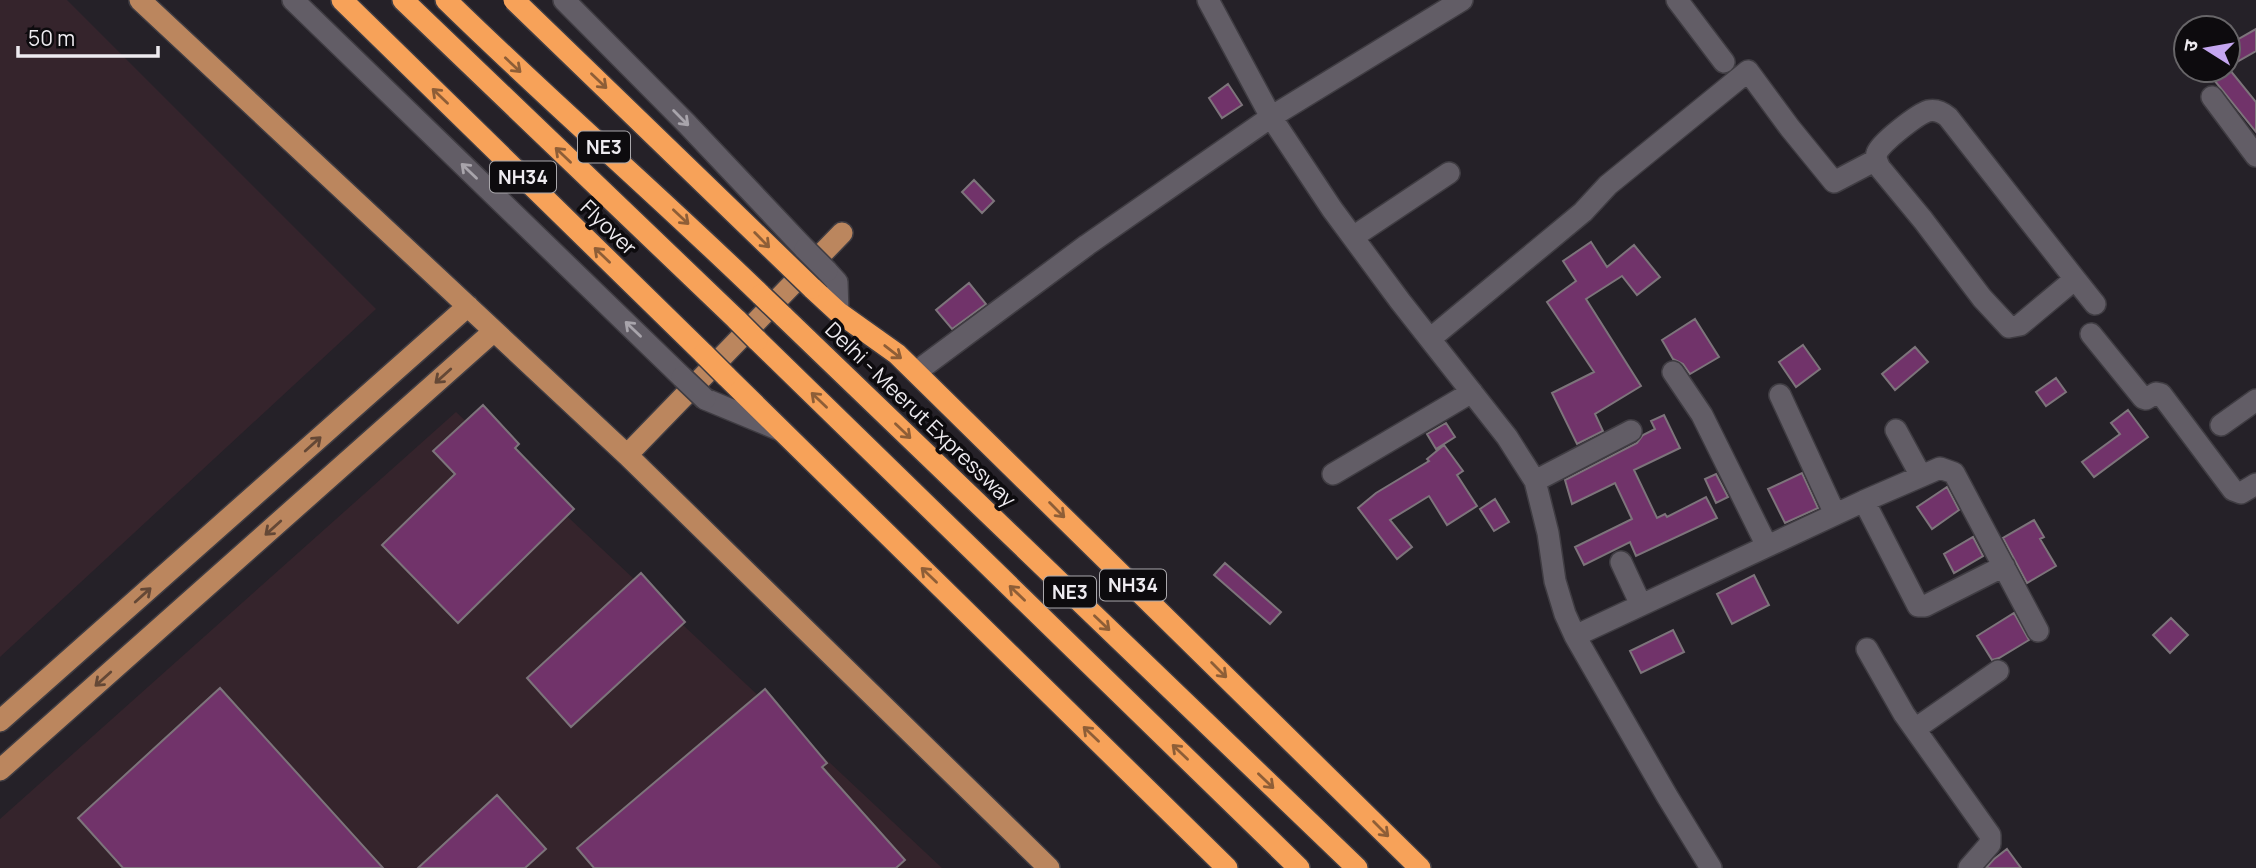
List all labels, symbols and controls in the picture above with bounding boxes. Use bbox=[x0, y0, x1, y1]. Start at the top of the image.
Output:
scale bar bbox=[18, 14, 158, 58]
north arrow bbox=[2172, 14, 2242, 84]
text: 50 m bbox=[28, 24, 75, 52]
text: उ bbox=[2176, 37, 2204, 54]
one-way arrow bbox=[504, 56, 521, 73]
one-way arrow bbox=[590, 73, 607, 90]
one-way arrow bbox=[432, 87, 449, 104]
one-way arrow bbox=[673, 109, 690, 126]
road number: NE3 bbox=[578, 132, 630, 162]
one-way arrow bbox=[555, 146, 572, 163]
one-way arrow bbox=[461, 162, 478, 179]
road number: NH34 bbox=[490, 162, 556, 192]
street label: Flyover bbox=[575, 193, 644, 261]
one-way arrow bbox=[672, 209, 689, 226]
one-way arrow bbox=[754, 231, 771, 248]
one-way arrow bbox=[594, 247, 611, 264]
street label: Delhi - Meerut Expressway bbox=[820, 315, 1022, 513]
one-way arrow bbox=[625, 321, 642, 338]
one-way arrow bbox=[884, 344, 902, 359]
one-way arrow bbox=[434, 368, 452, 384]
one-way arrow bbox=[811, 391, 828, 408]
one-way arrow bbox=[894, 423, 911, 440]
one-way arrow bbox=[304, 436, 322, 452]
one-way arrow bbox=[1048, 502, 1065, 519]
one-way arrow bbox=[265, 519, 282, 536]
one-way arrow bbox=[921, 567, 938, 584]
road number: NH34 bbox=[1100, 570, 1166, 600]
road number: NE3 bbox=[1044, 576, 1096, 608]
one-way arrow bbox=[1009, 585, 1026, 602]
one-way arrow bbox=[134, 587, 152, 603]
one-way arrow bbox=[1094, 614, 1111, 631]
one-way arrow bbox=[1210, 661, 1227, 678]
one-way arrow bbox=[94, 671, 112, 687]
one-way arrow bbox=[1083, 726, 1100, 743]
one-way arrow bbox=[1171, 743, 1188, 760]
one-way arrow bbox=[1258, 772, 1275, 789]
one-way arrow bbox=[1372, 821, 1389, 838]

